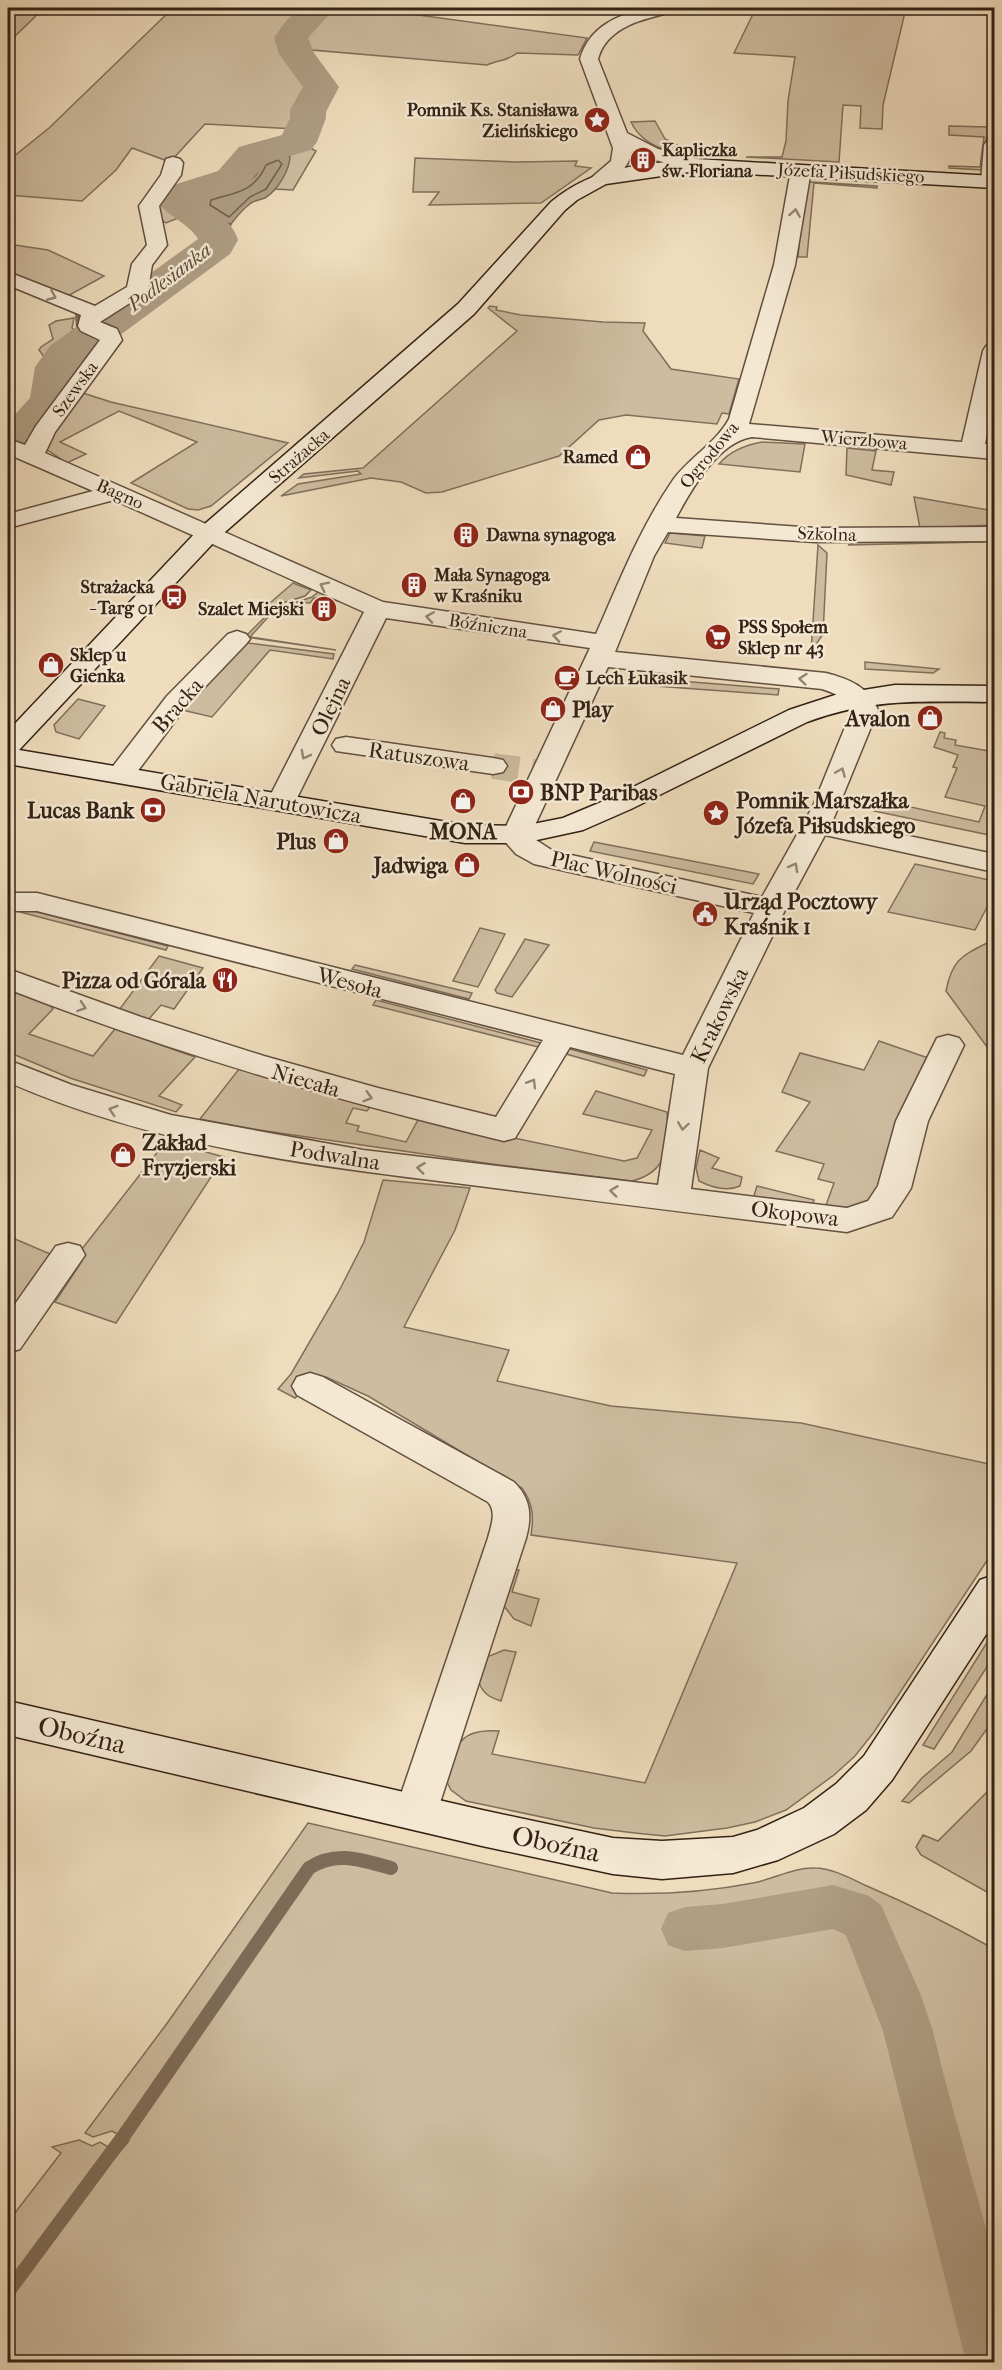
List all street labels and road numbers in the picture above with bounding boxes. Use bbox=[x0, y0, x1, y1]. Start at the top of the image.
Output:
street label: Józefa Piłsudskiego bbox=[775, 159, 925, 188]
street label: Szewska bbox=[48, 357, 103, 421]
street label: Ogrodowa bbox=[675, 417, 744, 493]
street label: Strażacka bbox=[265, 424, 334, 488]
street label: Wierzbowa bbox=[819, 426, 909, 455]
street label: Bagno bbox=[93, 475, 147, 514]
street label: Szkolna bbox=[797, 523, 857, 546]
street label: Bóźniczna bbox=[447, 610, 529, 643]
street label: Bracka bbox=[147, 672, 209, 739]
street label: Olejna bbox=[305, 672, 357, 740]
street label: Ratuszowa bbox=[367, 737, 472, 777]
street label: Gabriela Narutowicza bbox=[158, 768, 364, 830]
street label: Plac Wolności bbox=[548, 846, 680, 900]
street label: Wesoła bbox=[313, 962, 386, 1004]
street label: Krakowska bbox=[686, 963, 755, 1068]
street label: Niecała bbox=[269, 1059, 344, 1103]
street label: Podwalna bbox=[288, 1136, 383, 1176]
street label: Okopowa bbox=[749, 1196, 841, 1232]
street label: Oboźna bbox=[35, 1709, 130, 1761]
street label: Oboźna bbox=[509, 1819, 603, 1869]

